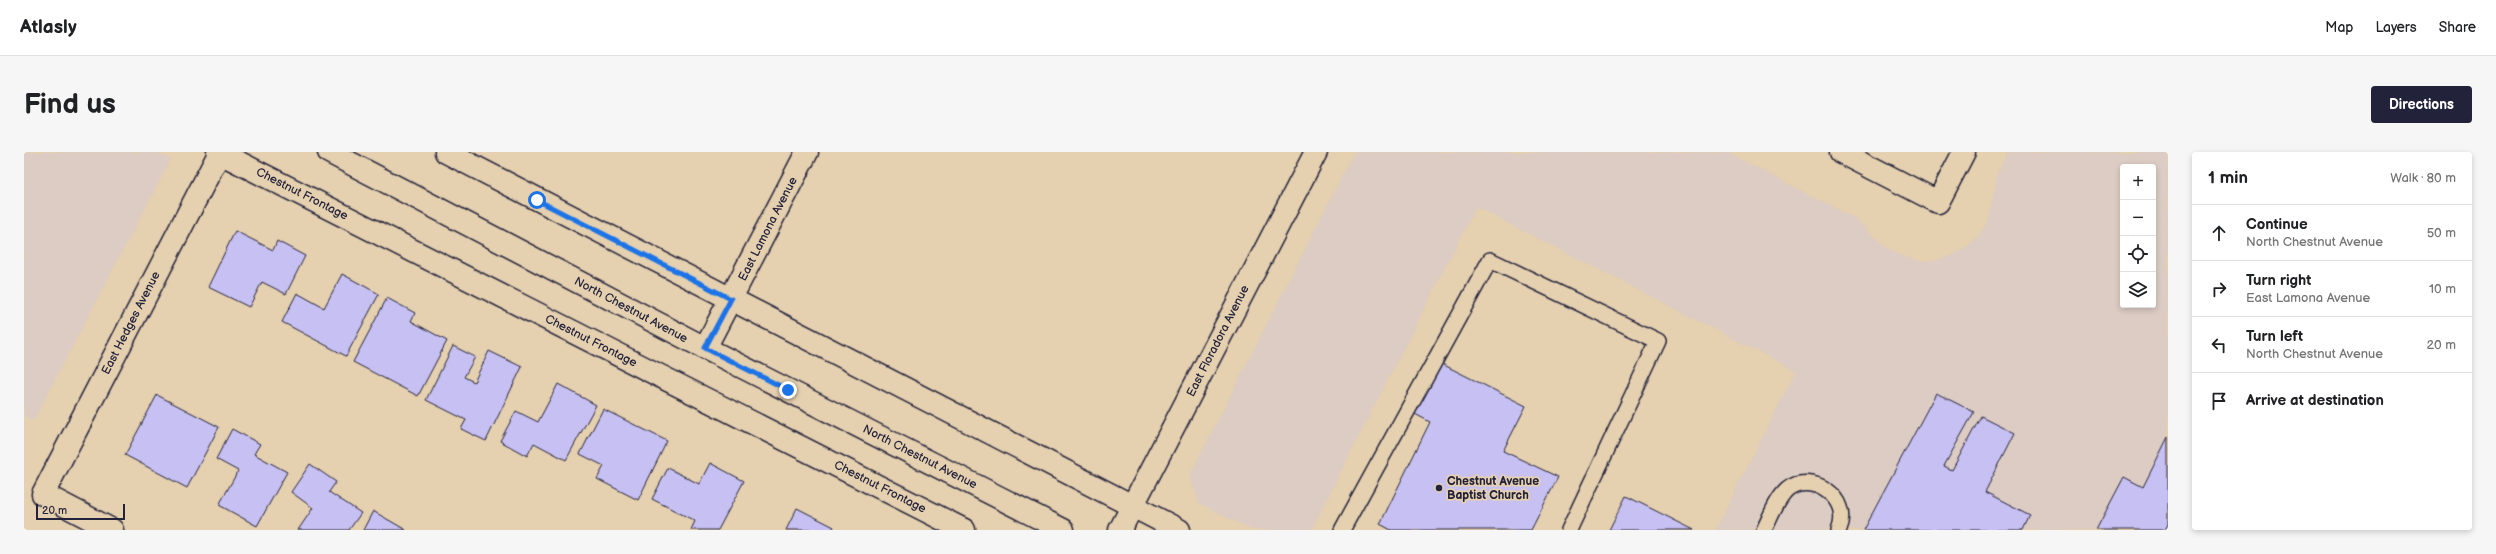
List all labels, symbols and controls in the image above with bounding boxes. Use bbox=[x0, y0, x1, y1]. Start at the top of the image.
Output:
text: Atlasly bbox=[20, 16, 77, 39]
text: Map bbox=[2325, 19, 2353, 36]
text: Layers bbox=[2375, 19, 2417, 36]
text: Share bbox=[2439, 19, 2476, 36]
button: Directions bbox=[2371, 86, 2472, 123]
text: Find us bbox=[24, 88, 116, 121]
street label: Chestnut Frontage bbox=[253, 164, 351, 224]
map controls bbox=[2120, 164, 2156, 308]
button: + bbox=[2120, 164, 2156, 200]
text: 1 min bbox=[2208, 168, 2248, 188]
text: Walk · 80 m bbox=[2390, 170, 2456, 186]
street label: East Lamona Avenue bbox=[735, 174, 801, 284]
route start bbox=[528, 191, 546, 209]
button: − bbox=[2120, 200, 2156, 236]
text: Continue bbox=[2246, 215, 2308, 234]
icon: ahead bbox=[2208, 222, 2230, 244]
text: 50 m bbox=[2427, 225, 2456, 241]
text: North Chestnut Avenue bbox=[2246, 234, 2383, 250]
button: locate bbox=[2120, 236, 2156, 272]
street label: East Hedges Avenue bbox=[98, 269, 164, 377]
text: Turn right bbox=[2246, 271, 2311, 290]
button: layers bbox=[2120, 272, 2156, 308]
street label: North Chestnut Avenue bbox=[572, 274, 690, 346]
icon: right bbox=[2208, 278, 2230, 300]
text: 10 m bbox=[2429, 281, 2456, 297]
street label: East Floradora Avenue bbox=[1183, 283, 1253, 399]
text: East Lamona Avenue bbox=[2246, 290, 2370, 306]
street label: Chestnut Frontage bbox=[542, 311, 640, 371]
text: Turn left bbox=[2246, 327, 2303, 346]
icon: left bbox=[2208, 334, 2230, 356]
text: 20 m bbox=[2426, 337, 2456, 353]
text: North Chestnut Avenue bbox=[2246, 346, 2383, 362]
route end bbox=[779, 381, 797, 399]
icon: arrive bbox=[2208, 390, 2230, 412]
text: Arrive at destination bbox=[2246, 391, 2384, 410]
street label: North Chestnut Avenue bbox=[860, 422, 980, 492]
street label: Chestnut Frontage bbox=[831, 457, 929, 517]
place label: Chestnut Avenue Baptist Church bbox=[1447, 474, 1539, 503]
marker: Chestnut Avenue Baptist Church bbox=[1434, 483, 1444, 493]
scale bar bbox=[36, 502, 125, 521]
text: 20 m bbox=[42, 504, 67, 517]

